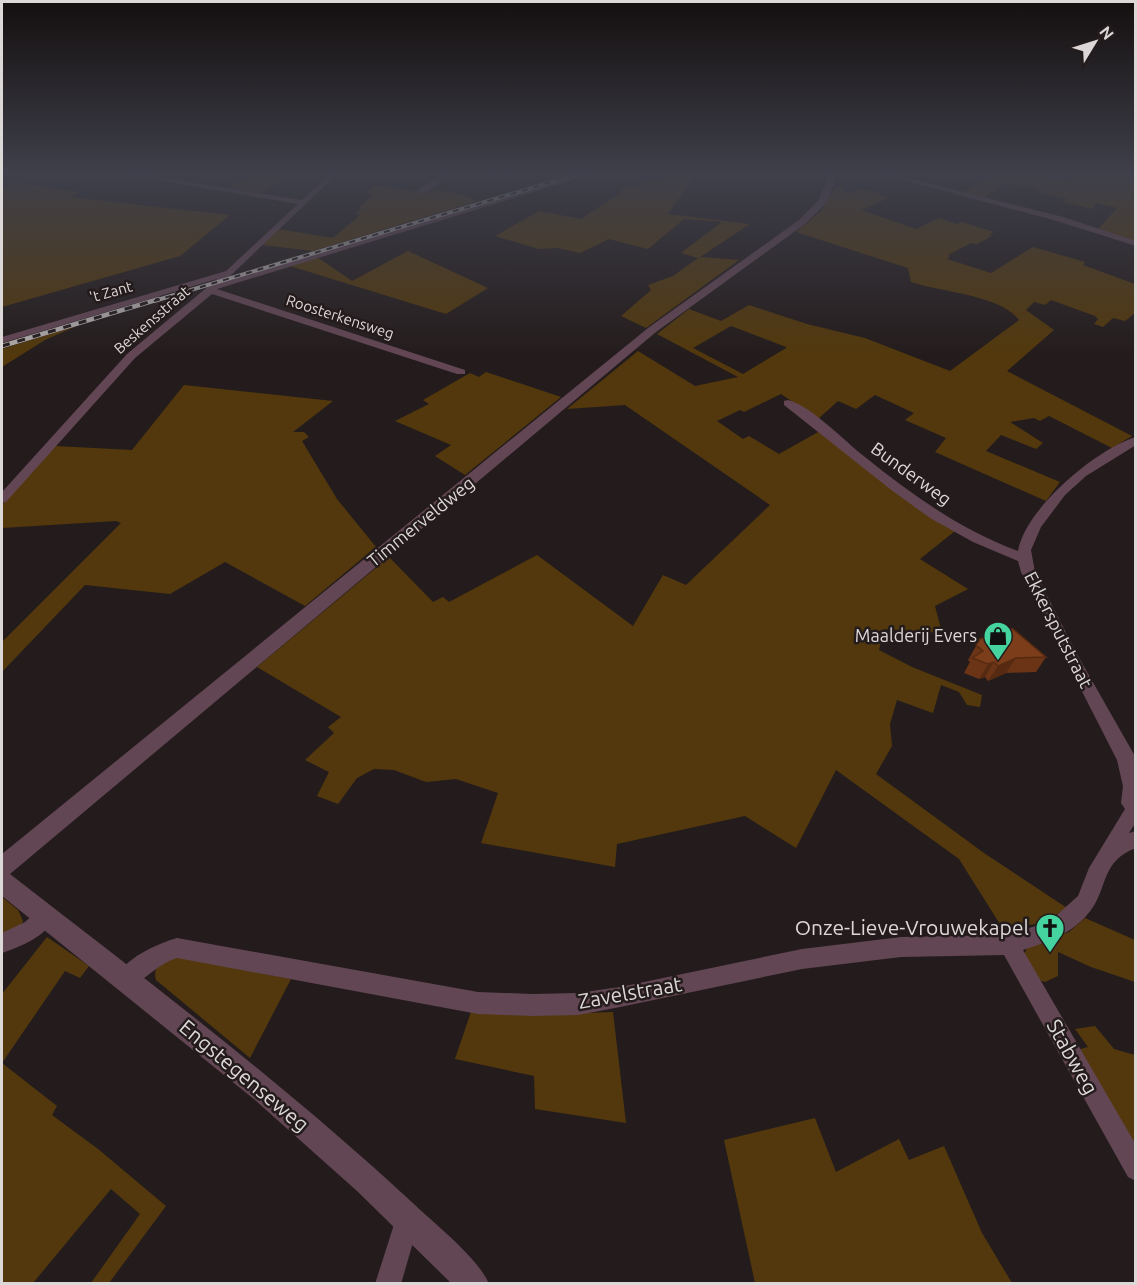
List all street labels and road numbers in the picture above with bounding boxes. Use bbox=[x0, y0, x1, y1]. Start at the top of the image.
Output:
street label: 't Zant bbox=[88, 277, 134, 306]
street label: Beskensstraat bbox=[110, 282, 193, 357]
street label: Roosterkensweg bbox=[284, 291, 396, 342]
street label: Bunderweg bbox=[868, 438, 955, 509]
street label: Timmerveldweg bbox=[363, 472, 478, 570]
street label: Ekkersputstraat bbox=[1021, 568, 1097, 691]
street label: Zavelstraat bbox=[576, 971, 684, 1013]
street label: Engstegenseweg bbox=[175, 1014, 314, 1136]
street label: Stabweg bbox=[1042, 1015, 1103, 1098]

